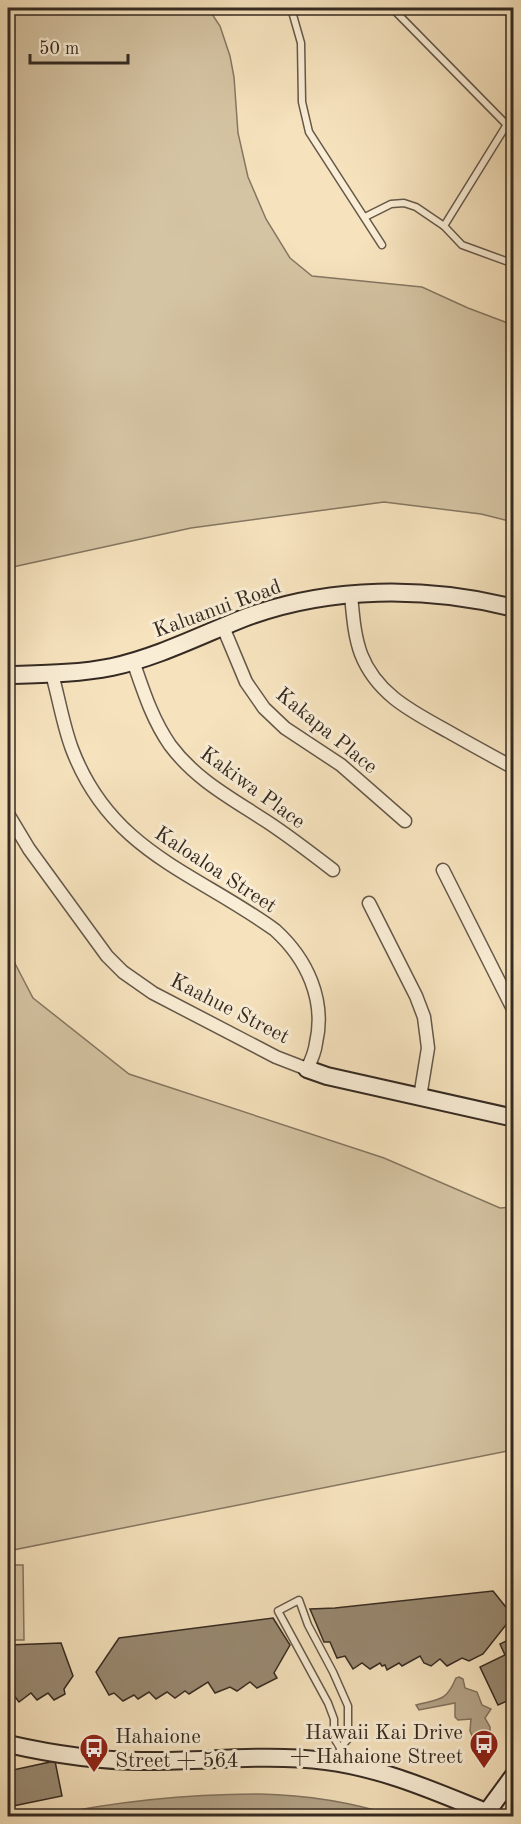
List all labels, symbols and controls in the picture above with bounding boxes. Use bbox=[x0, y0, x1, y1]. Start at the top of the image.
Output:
scale bar bbox=[30, 27, 128, 65]
text: 50 m bbox=[39, 40, 79, 58]
street label: Kaluanui Road bbox=[151, 577, 284, 642]
street label: Kakapa Place bbox=[271, 684, 381, 778]
street label: Kakiwa Place bbox=[196, 743, 308, 833]
street label: Kaloaloa Street bbox=[150, 823, 280, 917]
street label: Kaahue Street bbox=[166, 970, 292, 1048]
place label: Hawaii Kai Drive + Hahaione Street bbox=[290, 1723, 463, 1768]
place label: Hahaione Street + 564 bbox=[115, 1727, 239, 1772]
bus stop icon: Hawaii Kai Drive + Hahaione Street bbox=[468, 1728, 500, 1770]
bus stop icon: Hahaione Street + 564 bbox=[78, 1732, 110, 1774]

